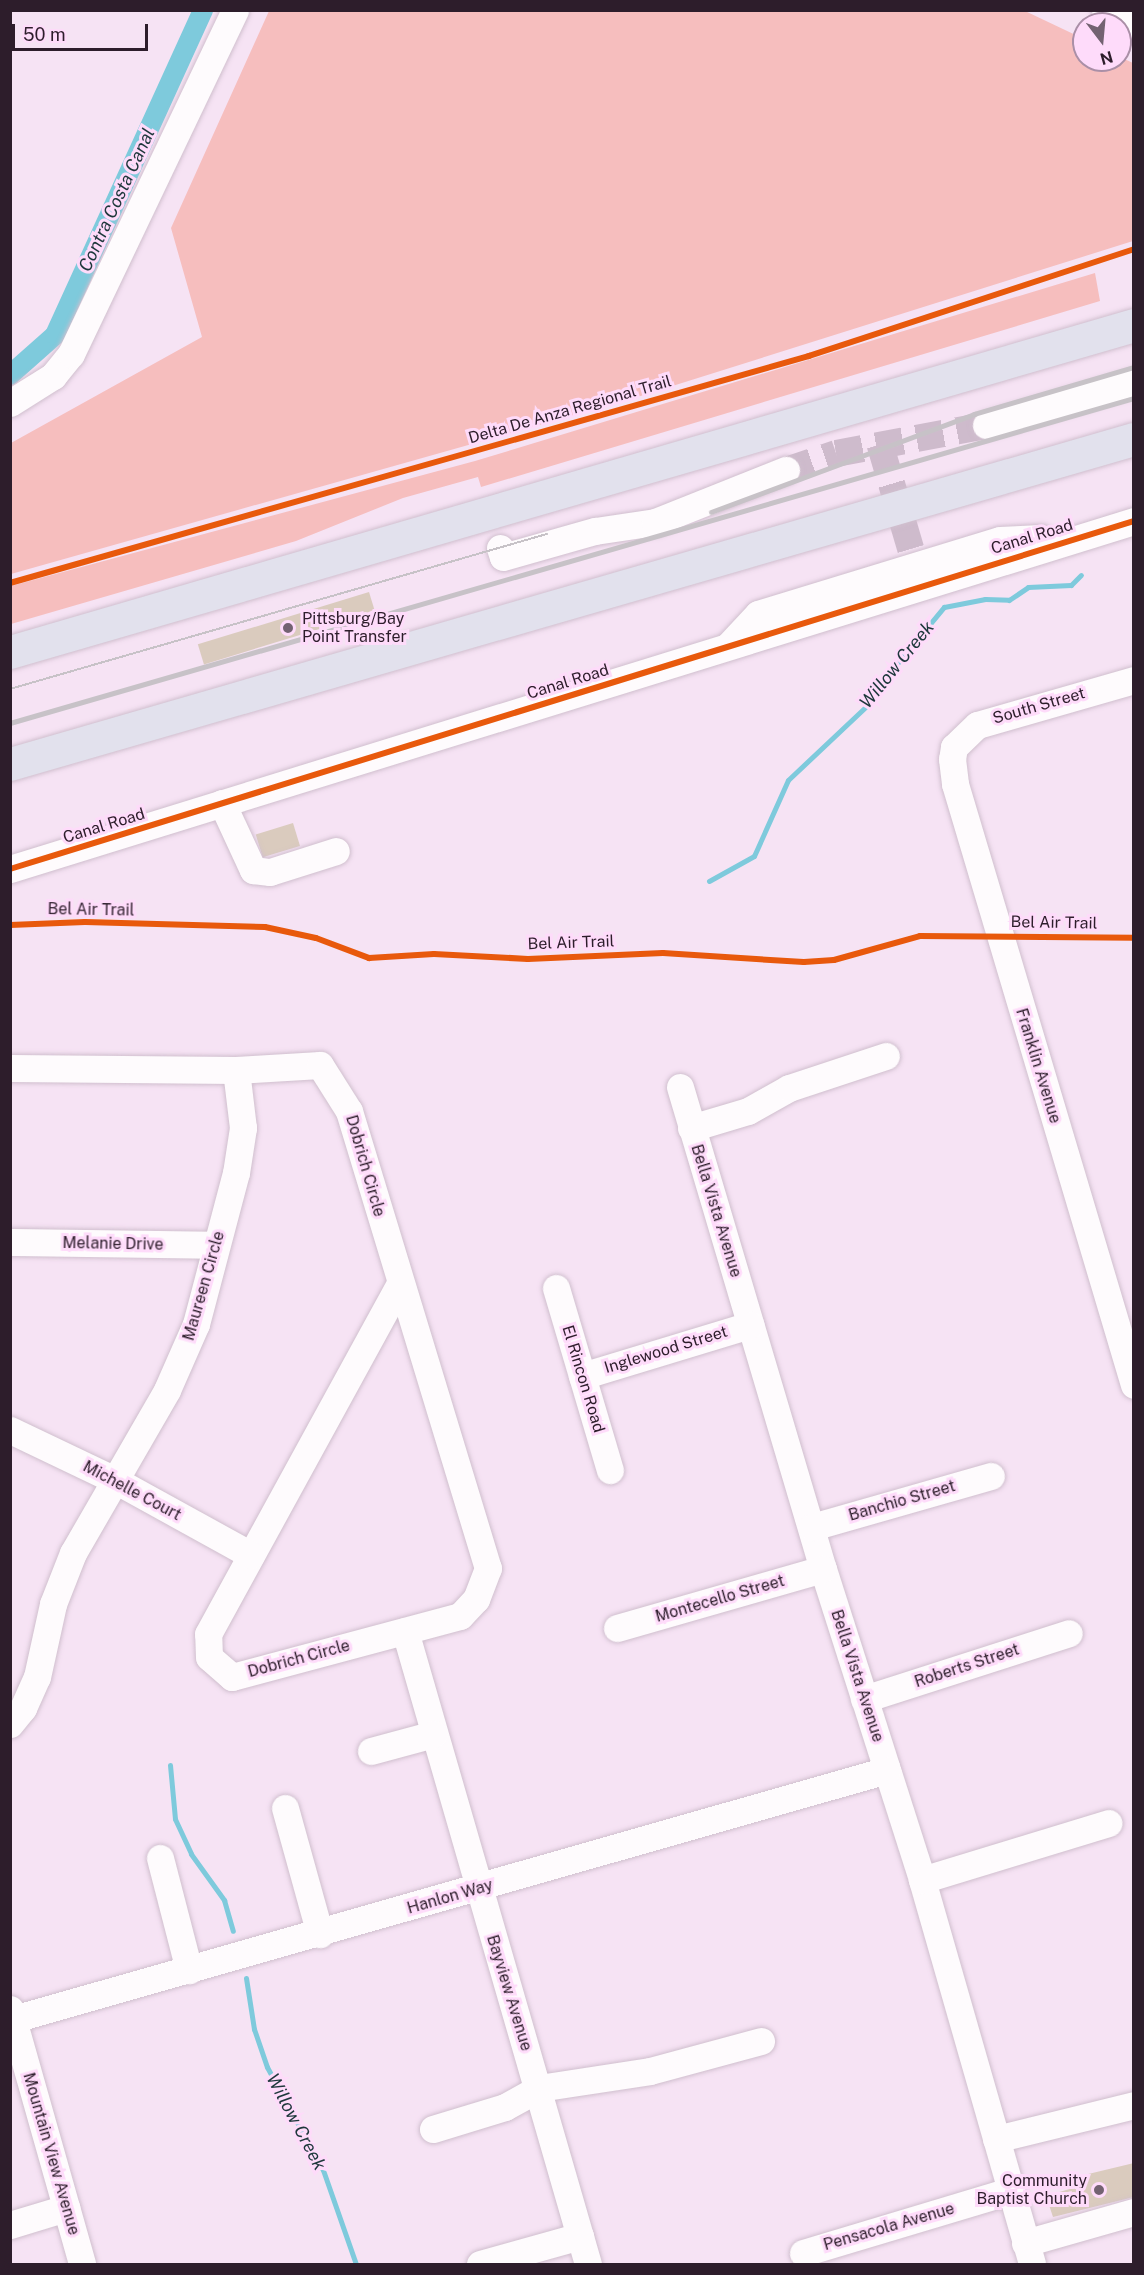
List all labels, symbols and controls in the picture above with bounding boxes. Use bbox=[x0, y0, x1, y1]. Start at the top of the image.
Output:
scale bar bbox=[15, 12, 152, 50]
north arrow bbox=[1072, 12, 1132, 72]
text: 50 m bbox=[23, 24, 66, 45]
text: N bbox=[1098, 47, 1115, 69]
water label: Contra Costa Canal bbox=[74, 125, 160, 275]
street label: Delta De Anza Regional Trail bbox=[466, 372, 674, 448]
street label: Canal Road bbox=[989, 515, 1075, 559]
place label: Pittsburg/Bay Point Transfer bbox=[302, 609, 407, 647]
water label: Willow Creek bbox=[855, 617, 939, 713]
marker: Pittsburg/Bay Point Transfer bbox=[279, 619, 297, 637]
street label: Canal Road bbox=[525, 660, 611, 704]
street label: South Street bbox=[991, 684, 1087, 728]
street label: Canal Road bbox=[61, 804, 147, 848]
street label: Bel Air Trail bbox=[47, 900, 135, 920]
street label: Bel Air Trail bbox=[1010, 913, 1098, 933]
street label: Bel Air Trail bbox=[527, 932, 615, 954]
street label: Franklin Avenue bbox=[1011, 1006, 1065, 1126]
street label: Dobrich Circle bbox=[341, 1113, 389, 1219]
street label: Bella Vista Avenue bbox=[687, 1142, 745, 1280]
street label: Maureen Circle bbox=[179, 1229, 229, 1343]
street label: Melanie Drive bbox=[62, 1234, 164, 1254]
street label: Inglewood Street bbox=[602, 1322, 730, 1378]
street label: El Rincon Road bbox=[558, 1323, 608, 1435]
street label: Michelle Court bbox=[80, 1457, 184, 1525]
street label: Banchio Street bbox=[846, 1477, 958, 1525]
street label: Montecello Street bbox=[653, 1571, 787, 1627]
street label: Bella Vista Avenue bbox=[826, 1607, 888, 1745]
street label: Dobrich Circle bbox=[246, 1636, 352, 1682]
street label: Roberts Street bbox=[912, 1640, 1022, 1692]
street label: Hanlon Way bbox=[405, 1876, 495, 1918]
street label: Bayview Avenue bbox=[482, 1933, 536, 2053]
street label: Mountain View Avenue bbox=[19, 2070, 83, 2238]
water label: Willow Creek bbox=[262, 2070, 330, 2174]
place label: Community Baptist Church bbox=[976, 2171, 1087, 2209]
marker: Community Baptist Church bbox=[1092, 2183, 1106, 2197]
street label: Pensacola Avenue bbox=[821, 2199, 957, 2255]

